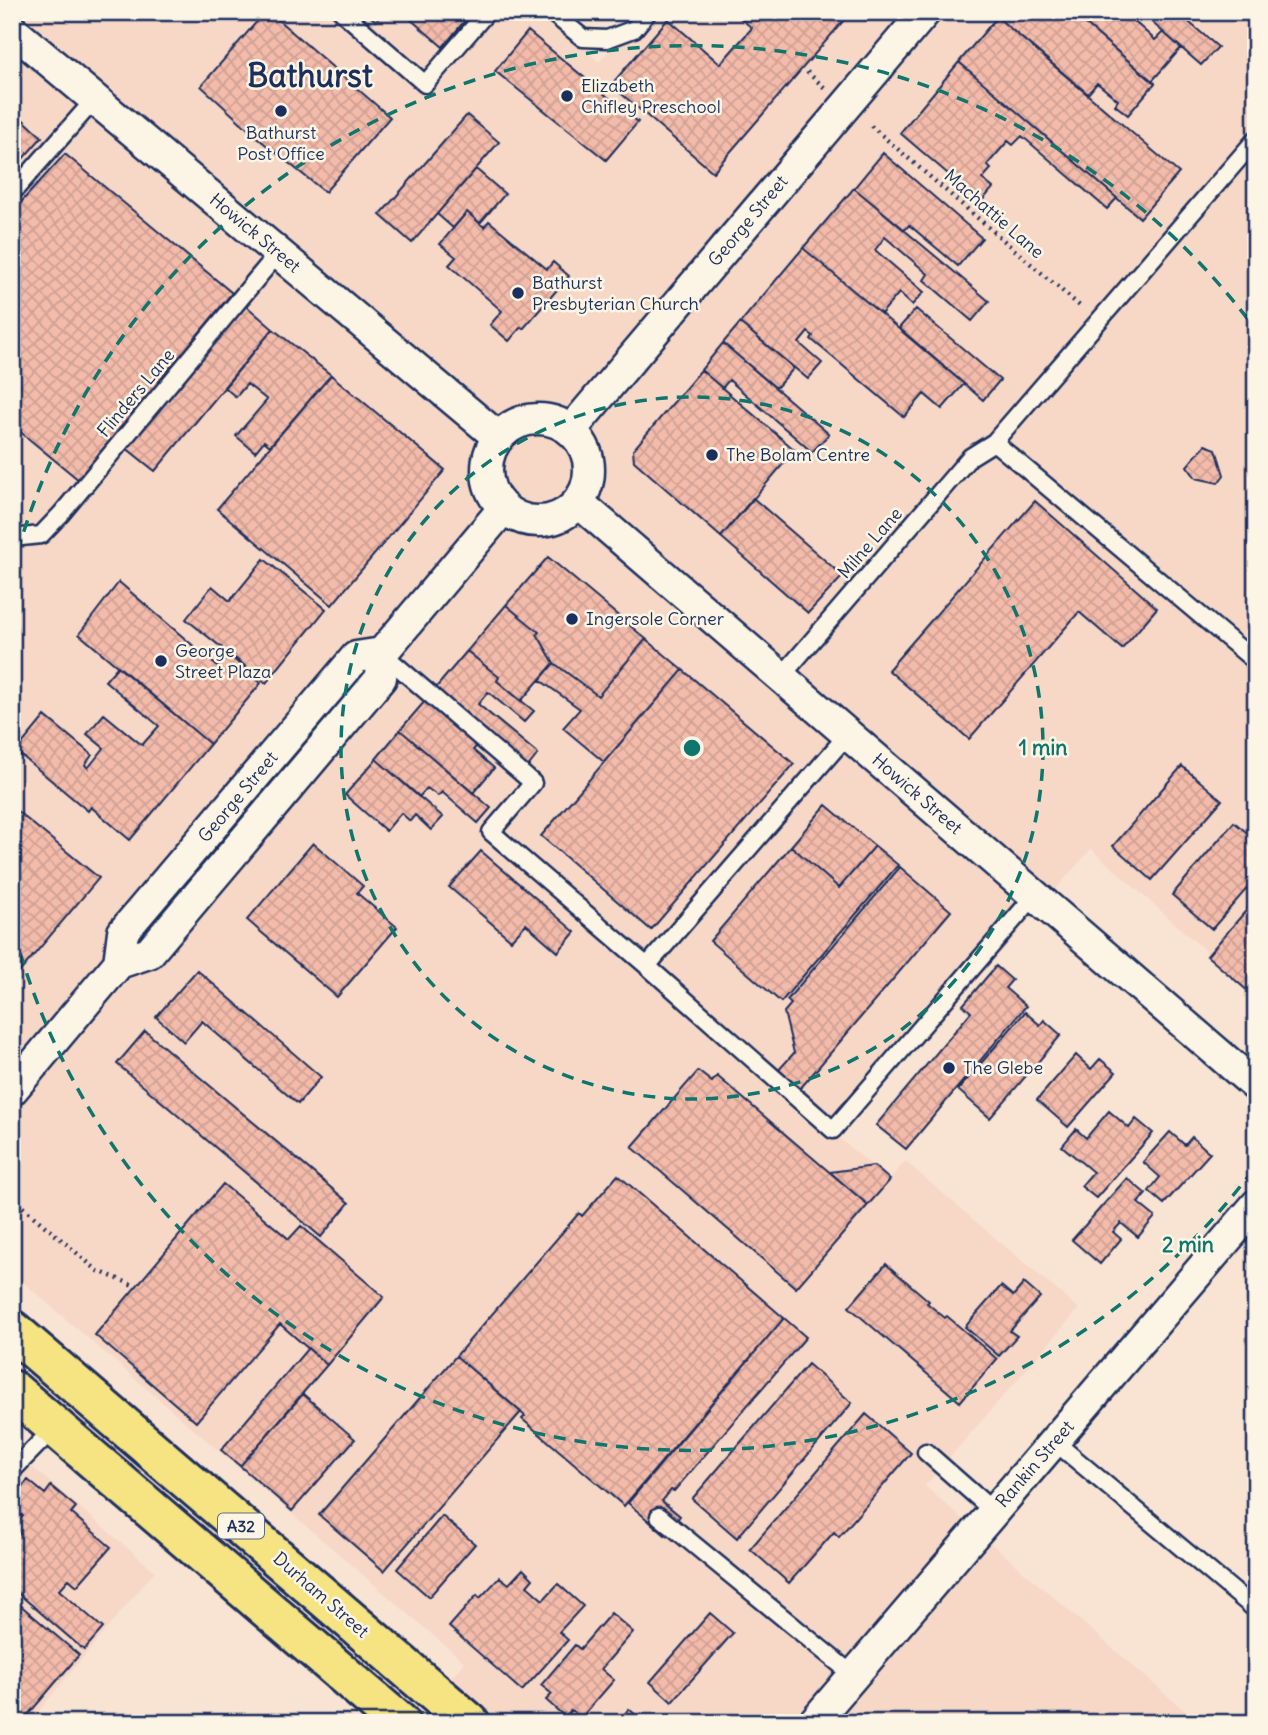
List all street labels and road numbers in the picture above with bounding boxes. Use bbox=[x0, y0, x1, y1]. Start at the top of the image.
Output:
street label: Machattie Lane bbox=[940, 164, 1049, 263]
street label: George Street bbox=[703, 170, 792, 271]
street label: Howick Street bbox=[205, 188, 306, 277]
street label: Flinders Lane bbox=[92, 344, 179, 442]
street label: Milne Lane bbox=[832, 502, 907, 583]
street label: George Street bbox=[193, 746, 282, 847]
street label: Howick Street bbox=[868, 748, 967, 839]
street label: Rankin Street bbox=[991, 1415, 1079, 1512]
road number: A32 bbox=[218, 1514, 264, 1538]
street label: Durham Street bbox=[269, 1547, 374, 1642]

